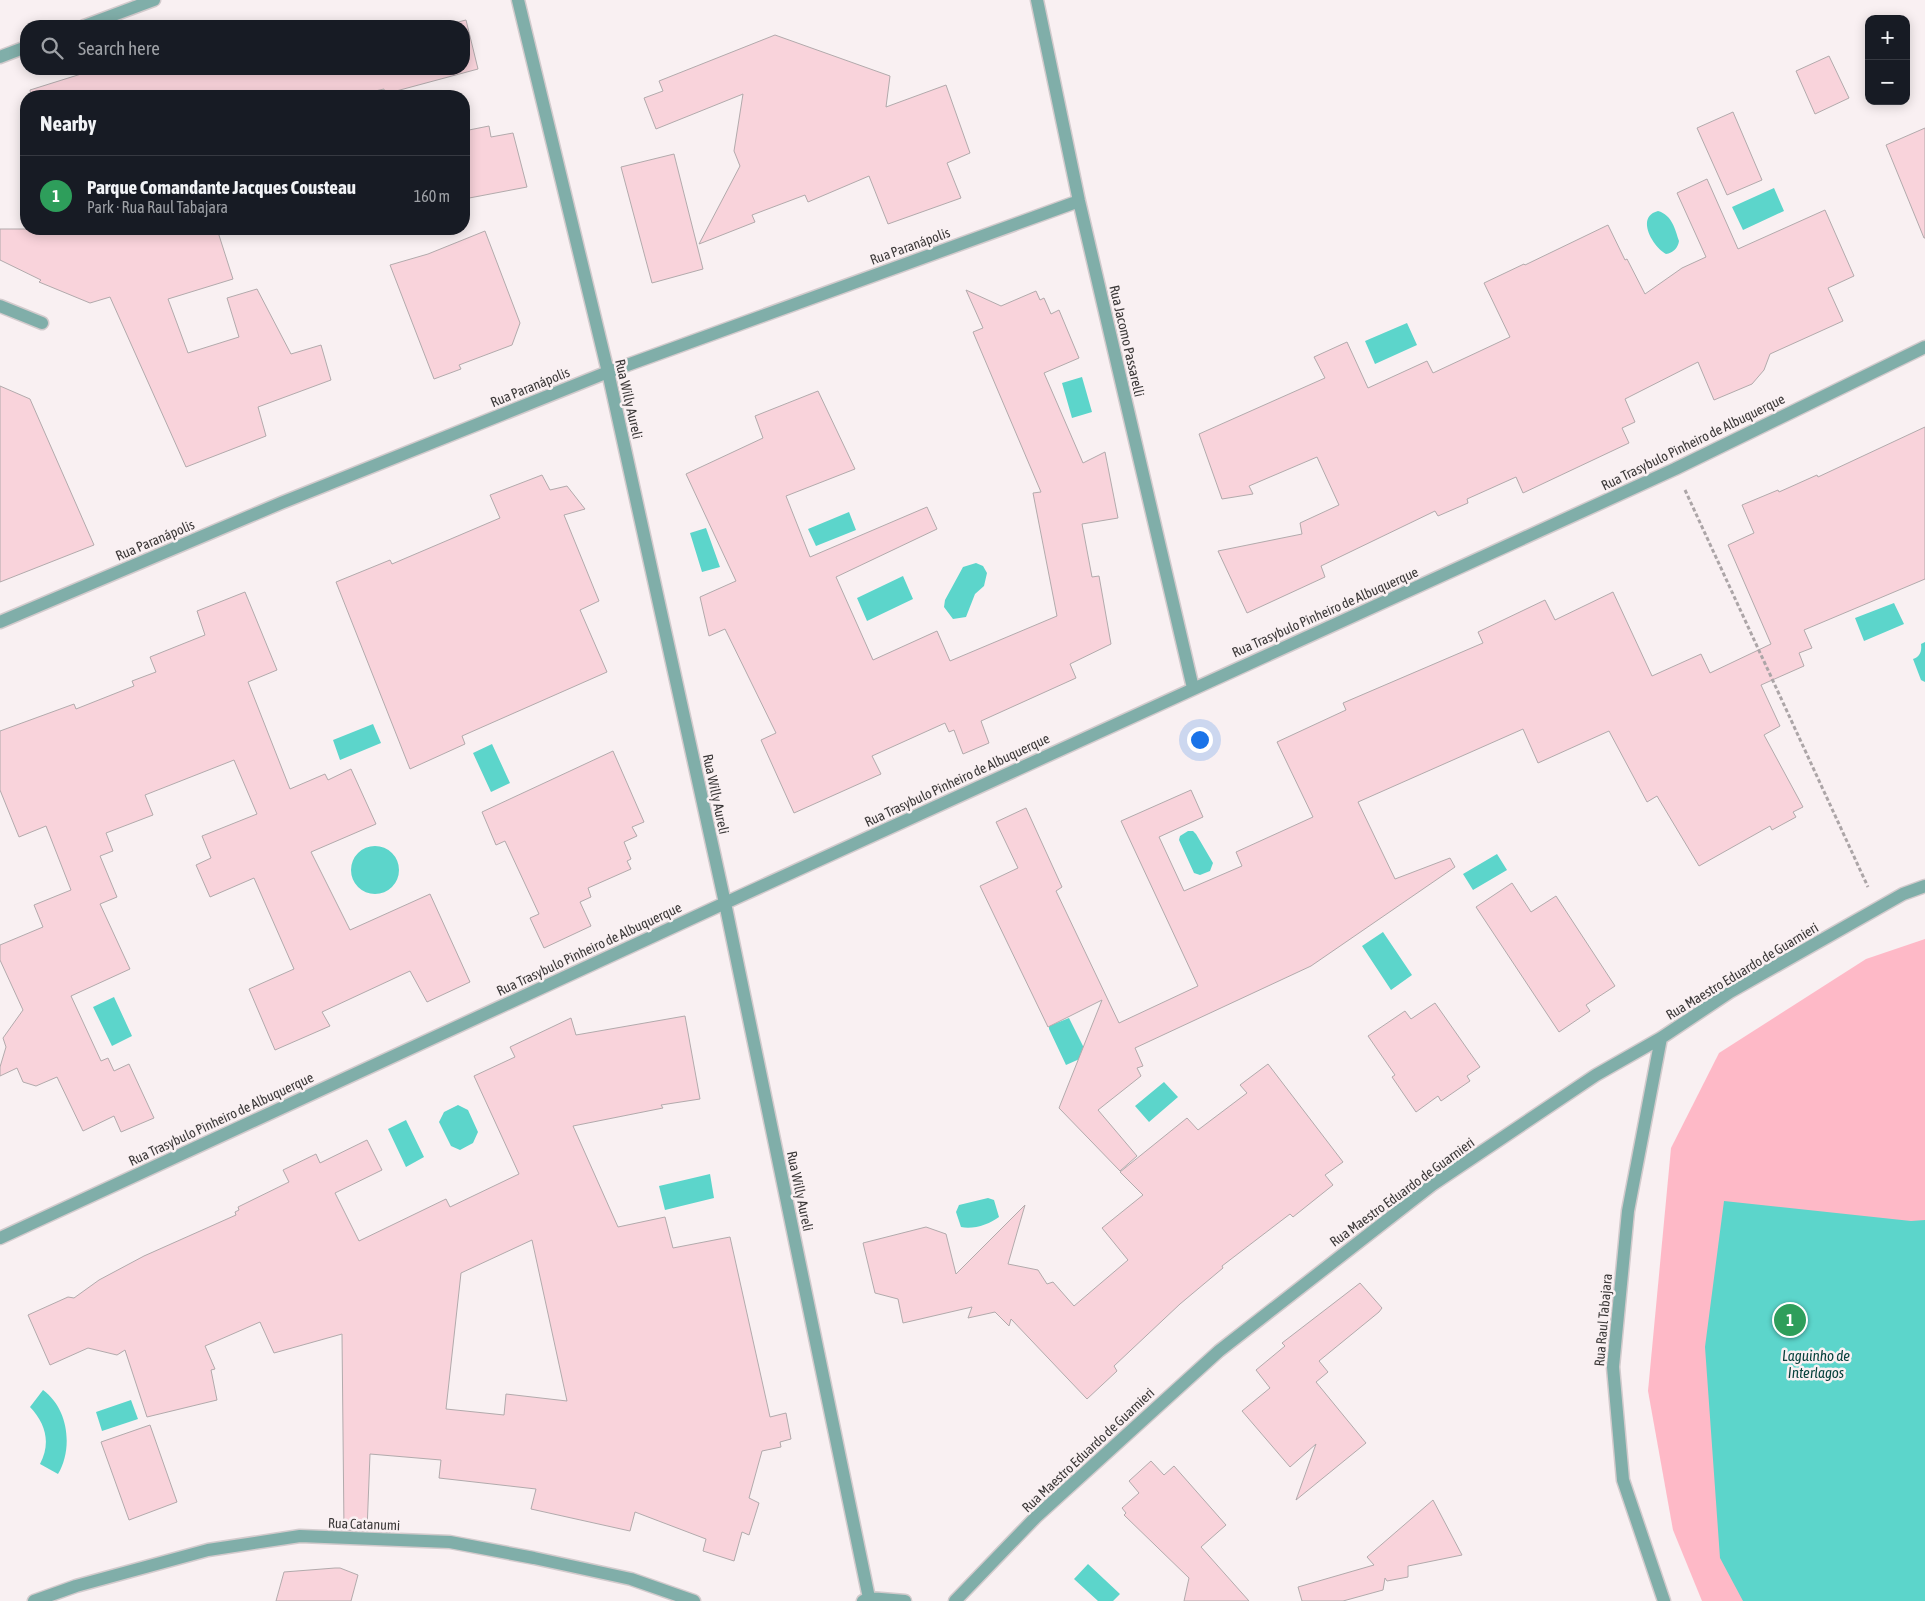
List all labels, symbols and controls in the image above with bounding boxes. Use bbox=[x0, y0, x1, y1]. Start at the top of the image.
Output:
map controls bbox=[1865, 15, 1910, 105]
button: + bbox=[1865, 15, 1910, 60]
search box bbox=[20, 20, 470, 75]
icon: search bbox=[38, 34, 66, 62]
text: Search here bbox=[78, 37, 160, 59]
button: − bbox=[1865, 60, 1910, 105]
text: Nearby bbox=[40, 111, 96, 135]
text: Parque Comandante Jacques Cousteau bbox=[87, 176, 356, 198]
text: 1 bbox=[52, 187, 60, 205]
text: 160 m bbox=[414, 187, 450, 205]
text: Park · Rua Raul Tabajara bbox=[87, 198, 228, 216]
street label: Rua Paranápolis bbox=[868, 224, 952, 268]
street label: Rua Jacomo Passarelli bbox=[1106, 284, 1148, 398]
street label: Rua Willy Aureli bbox=[612, 357, 646, 441]
street label: Rua Paranápolis bbox=[488, 364, 572, 410]
street label: Rua Trasybulo Pinheiro de Albuquerque bbox=[1599, 391, 1787, 493]
street label: Rua Paranápolis bbox=[113, 516, 197, 564]
street label: Rua Trasybulo Pinheiro de Albuquerque bbox=[1229, 564, 1421, 660]
your location bbox=[1187, 727, 1213, 753]
street label: Rua Trasybulo Pinheiro de Albuquerque bbox=[862, 730, 1052, 830]
street label: Rua Willy Aureli bbox=[700, 752, 732, 836]
street label: Rua Trasybulo Pinheiro de Albuquerque bbox=[494, 899, 684, 999]
street label: Rua Maestro Eduardo de Guarnieri bbox=[1663, 919, 1821, 1023]
street label: Rua Trasybulo Pinheiro de Albuquerque bbox=[126, 1069, 316, 1169]
street label: Rua Maestro Eduardo de Guarnieri bbox=[1327, 1134, 1477, 1250]
street label: Rua Willy Aureli bbox=[784, 1149, 816, 1233]
street label: Rua Raul Tabajara bbox=[1591, 1273, 1615, 1367]
pin: 1 bbox=[1774, 1301, 1806, 1339]
water label: Laguinho de Interlagos bbox=[1782, 1347, 1850, 1381]
street label: Rua Maestro Eduardo de Guarnieri bbox=[1019, 1385, 1157, 1515]
street label: Rua Catanumi bbox=[328, 1515, 400, 1533]

